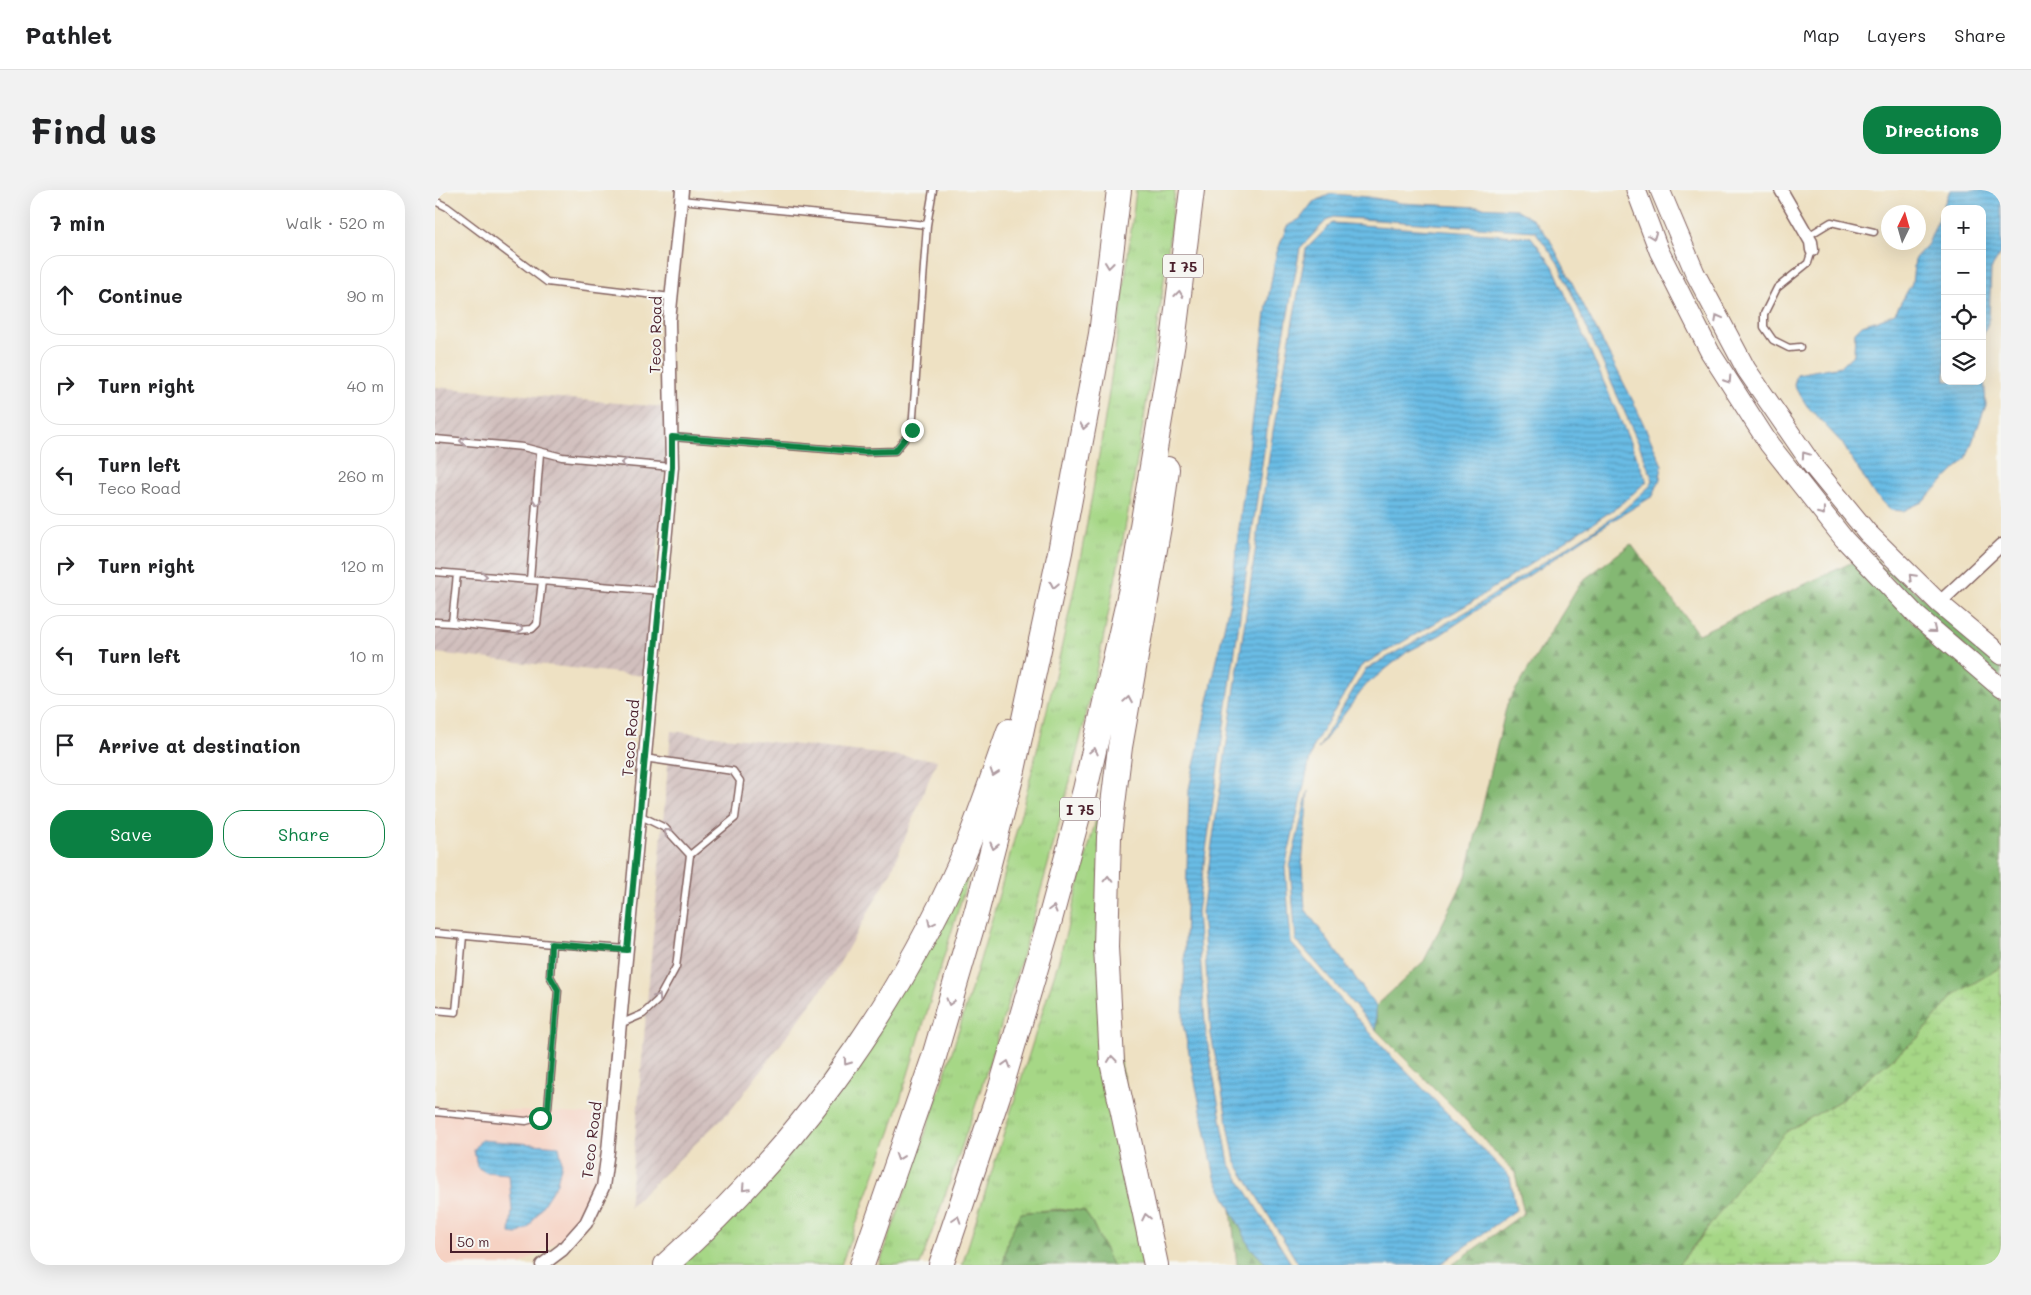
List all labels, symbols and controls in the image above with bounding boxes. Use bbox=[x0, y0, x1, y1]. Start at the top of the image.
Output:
text: Pathlet bbox=[25, 19, 112, 50]
text: Map bbox=[1803, 23, 1839, 47]
text: Layers bbox=[1867, 23, 1926, 47]
text: Share bbox=[1954, 23, 2006, 47]
button: Directions bbox=[1863, 106, 2001, 154]
text: Find us bbox=[30, 107, 157, 153]
north arrow bbox=[1881, 205, 1926, 250]
map controls bbox=[1941, 205, 1986, 385]
button: + bbox=[1941, 205, 1986, 250]
text: 7 min bbox=[50, 209, 105, 236]
text: Walk · 520 m bbox=[285, 212, 385, 233]
one-way arrow bbox=[1647, 231, 1657, 239]
button: − bbox=[1941, 250, 1986, 295]
road number: I 75 bbox=[1163, 254, 1203, 278]
one-way arrow bbox=[1104, 262, 1115, 270]
icon: ahead bbox=[51, 281, 79, 309]
text: Continue bbox=[98, 283, 183, 308]
text: 90 m bbox=[347, 285, 384, 306]
one-way arrow bbox=[1173, 289, 1184, 297]
button: locate bbox=[1941, 295, 1986, 340]
street label: Teco Road bbox=[644, 296, 666, 374]
one-way arrow bbox=[1715, 314, 1725, 323]
button: layers bbox=[1941, 340, 1986, 385]
icon: right bbox=[51, 371, 79, 399]
text: Turn right bbox=[98, 373, 195, 398]
one-way arrow bbox=[1721, 374, 1731, 383]
text: 40 m bbox=[347, 375, 384, 396]
route end bbox=[901, 419, 924, 442]
one-way arrow bbox=[1079, 421, 1089, 430]
one-way arrow bbox=[459, 436, 467, 447]
one-way arrow bbox=[1802, 451, 1811, 461]
text: Turn left bbox=[98, 452, 181, 477]
one-way arrow bbox=[620, 458, 628, 469]
icon: left bbox=[51, 461, 79, 489]
text: 260 m bbox=[338, 465, 384, 486]
text: Teco Road bbox=[98, 477, 181, 498]
one-way arrow bbox=[531, 498, 542, 506]
one-way arrow bbox=[1817, 506, 1826, 515]
icon: right bbox=[51, 551, 79, 579]
text: Turn right bbox=[98, 553, 195, 578]
text: 120 m bbox=[340, 555, 384, 576]
one-way arrow bbox=[480, 570, 488, 581]
one-way arrow bbox=[1909, 573, 1918, 582]
one-way arrow bbox=[1049, 581, 1059, 590]
one-way arrow bbox=[517, 624, 525, 634]
one-way arrow bbox=[1928, 624, 1937, 633]
icon: left bbox=[51, 641, 79, 669]
text: Turn left bbox=[98, 643, 181, 668]
text: 10 m bbox=[349, 645, 384, 666]
one-way arrow bbox=[1123, 696, 1133, 705]
street label: Teco Road bbox=[617, 699, 643, 777]
icon: arrive bbox=[51, 731, 79, 759]
text: Arrive at destination bbox=[98, 733, 301, 758]
one-way arrow bbox=[1088, 747, 1099, 756]
one-way arrow bbox=[990, 768, 1000, 777]
road number: I 75 bbox=[1060, 798, 1100, 820]
button: Save bbox=[50, 810, 213, 858]
button: Share bbox=[223, 810, 385, 858]
one-way arrow bbox=[664, 828, 673, 837]
one-way arrow bbox=[989, 841, 999, 849]
one-way arrow bbox=[1103, 874, 1113, 882]
one-way arrow bbox=[1048, 905, 1058, 913]
one-way arrow bbox=[927, 917, 937, 926]
one-way arrow bbox=[652, 993, 661, 1003]
one-way arrow bbox=[945, 998, 955, 1006]
one-way arrow bbox=[1107, 1054, 1118, 1062]
one-way arrow bbox=[844, 1057, 854, 1066]
one-way arrow bbox=[1002, 1061, 1012, 1069]
street label: Teco Road bbox=[576, 1100, 606, 1180]
route start bbox=[529, 1107, 552, 1130]
one-way arrow bbox=[895, 1152, 905, 1160]
one-way arrow bbox=[742, 1182, 751, 1191]
one-way arrow bbox=[1141, 1213, 1152, 1222]
one-way arrow bbox=[951, 1215, 961, 1223]
scale bar bbox=[450, 1230, 547, 1253]
text: 50 m bbox=[457, 1232, 489, 1251]

